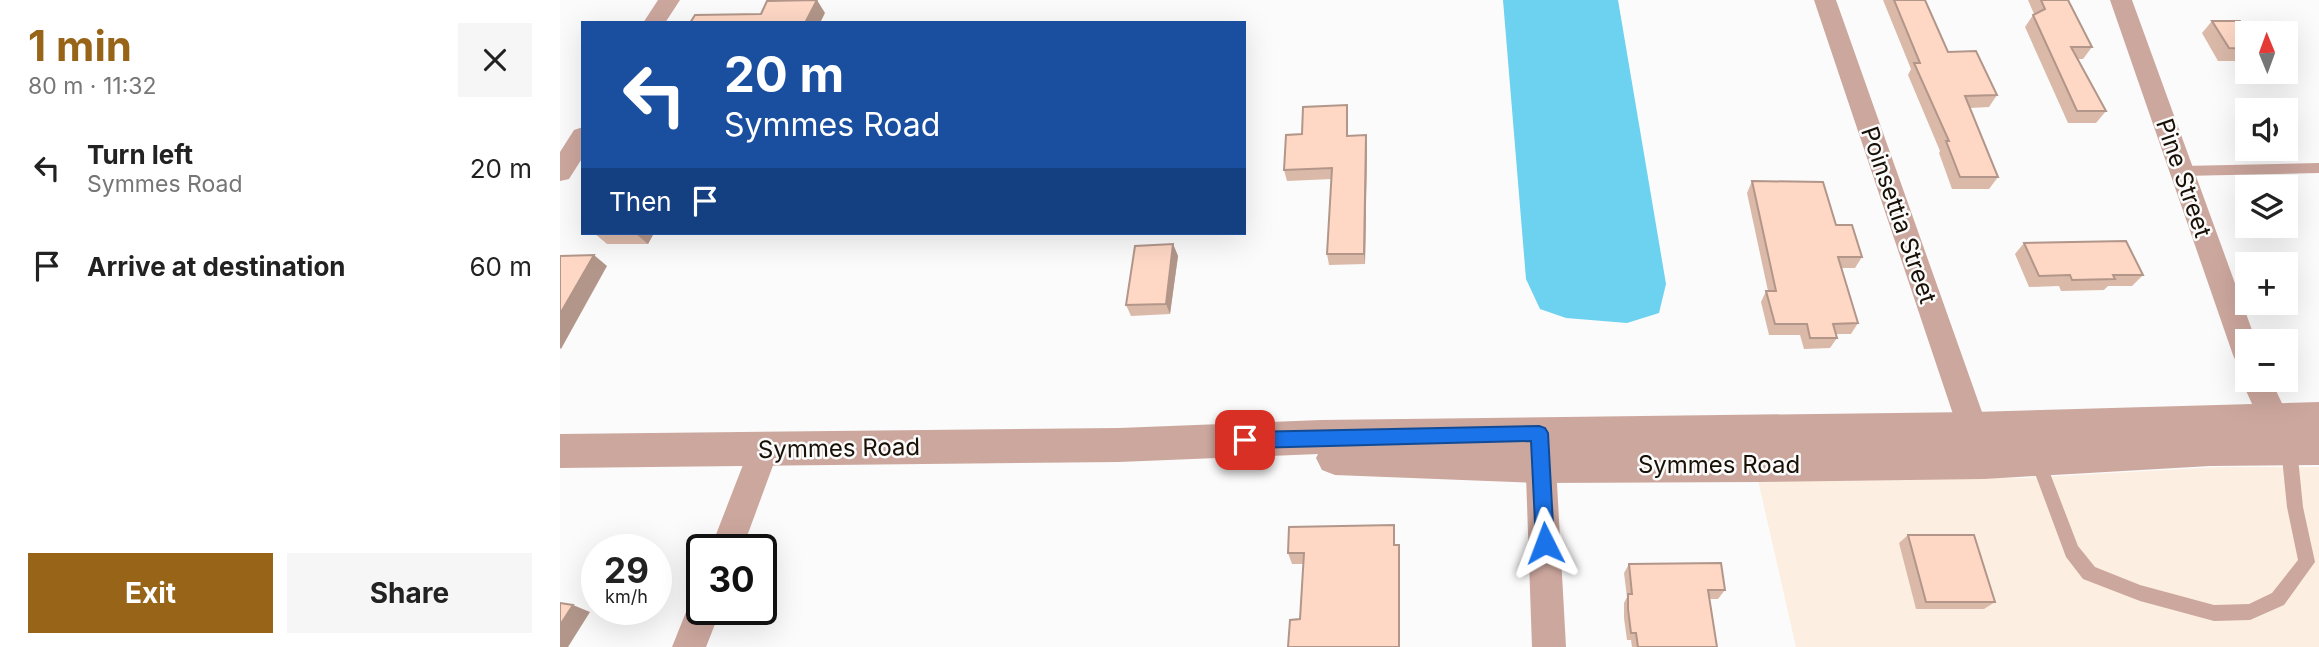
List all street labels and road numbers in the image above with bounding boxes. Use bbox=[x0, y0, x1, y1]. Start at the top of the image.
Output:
street label: Pine Street bbox=[2150, 115, 2218, 241]
street label: Poinsettia Street bbox=[1855, 123, 1943, 307]
street label: Symmes Road bbox=[758, 432, 920, 464]
street label: Symmes Road bbox=[1638, 450, 1800, 479]

